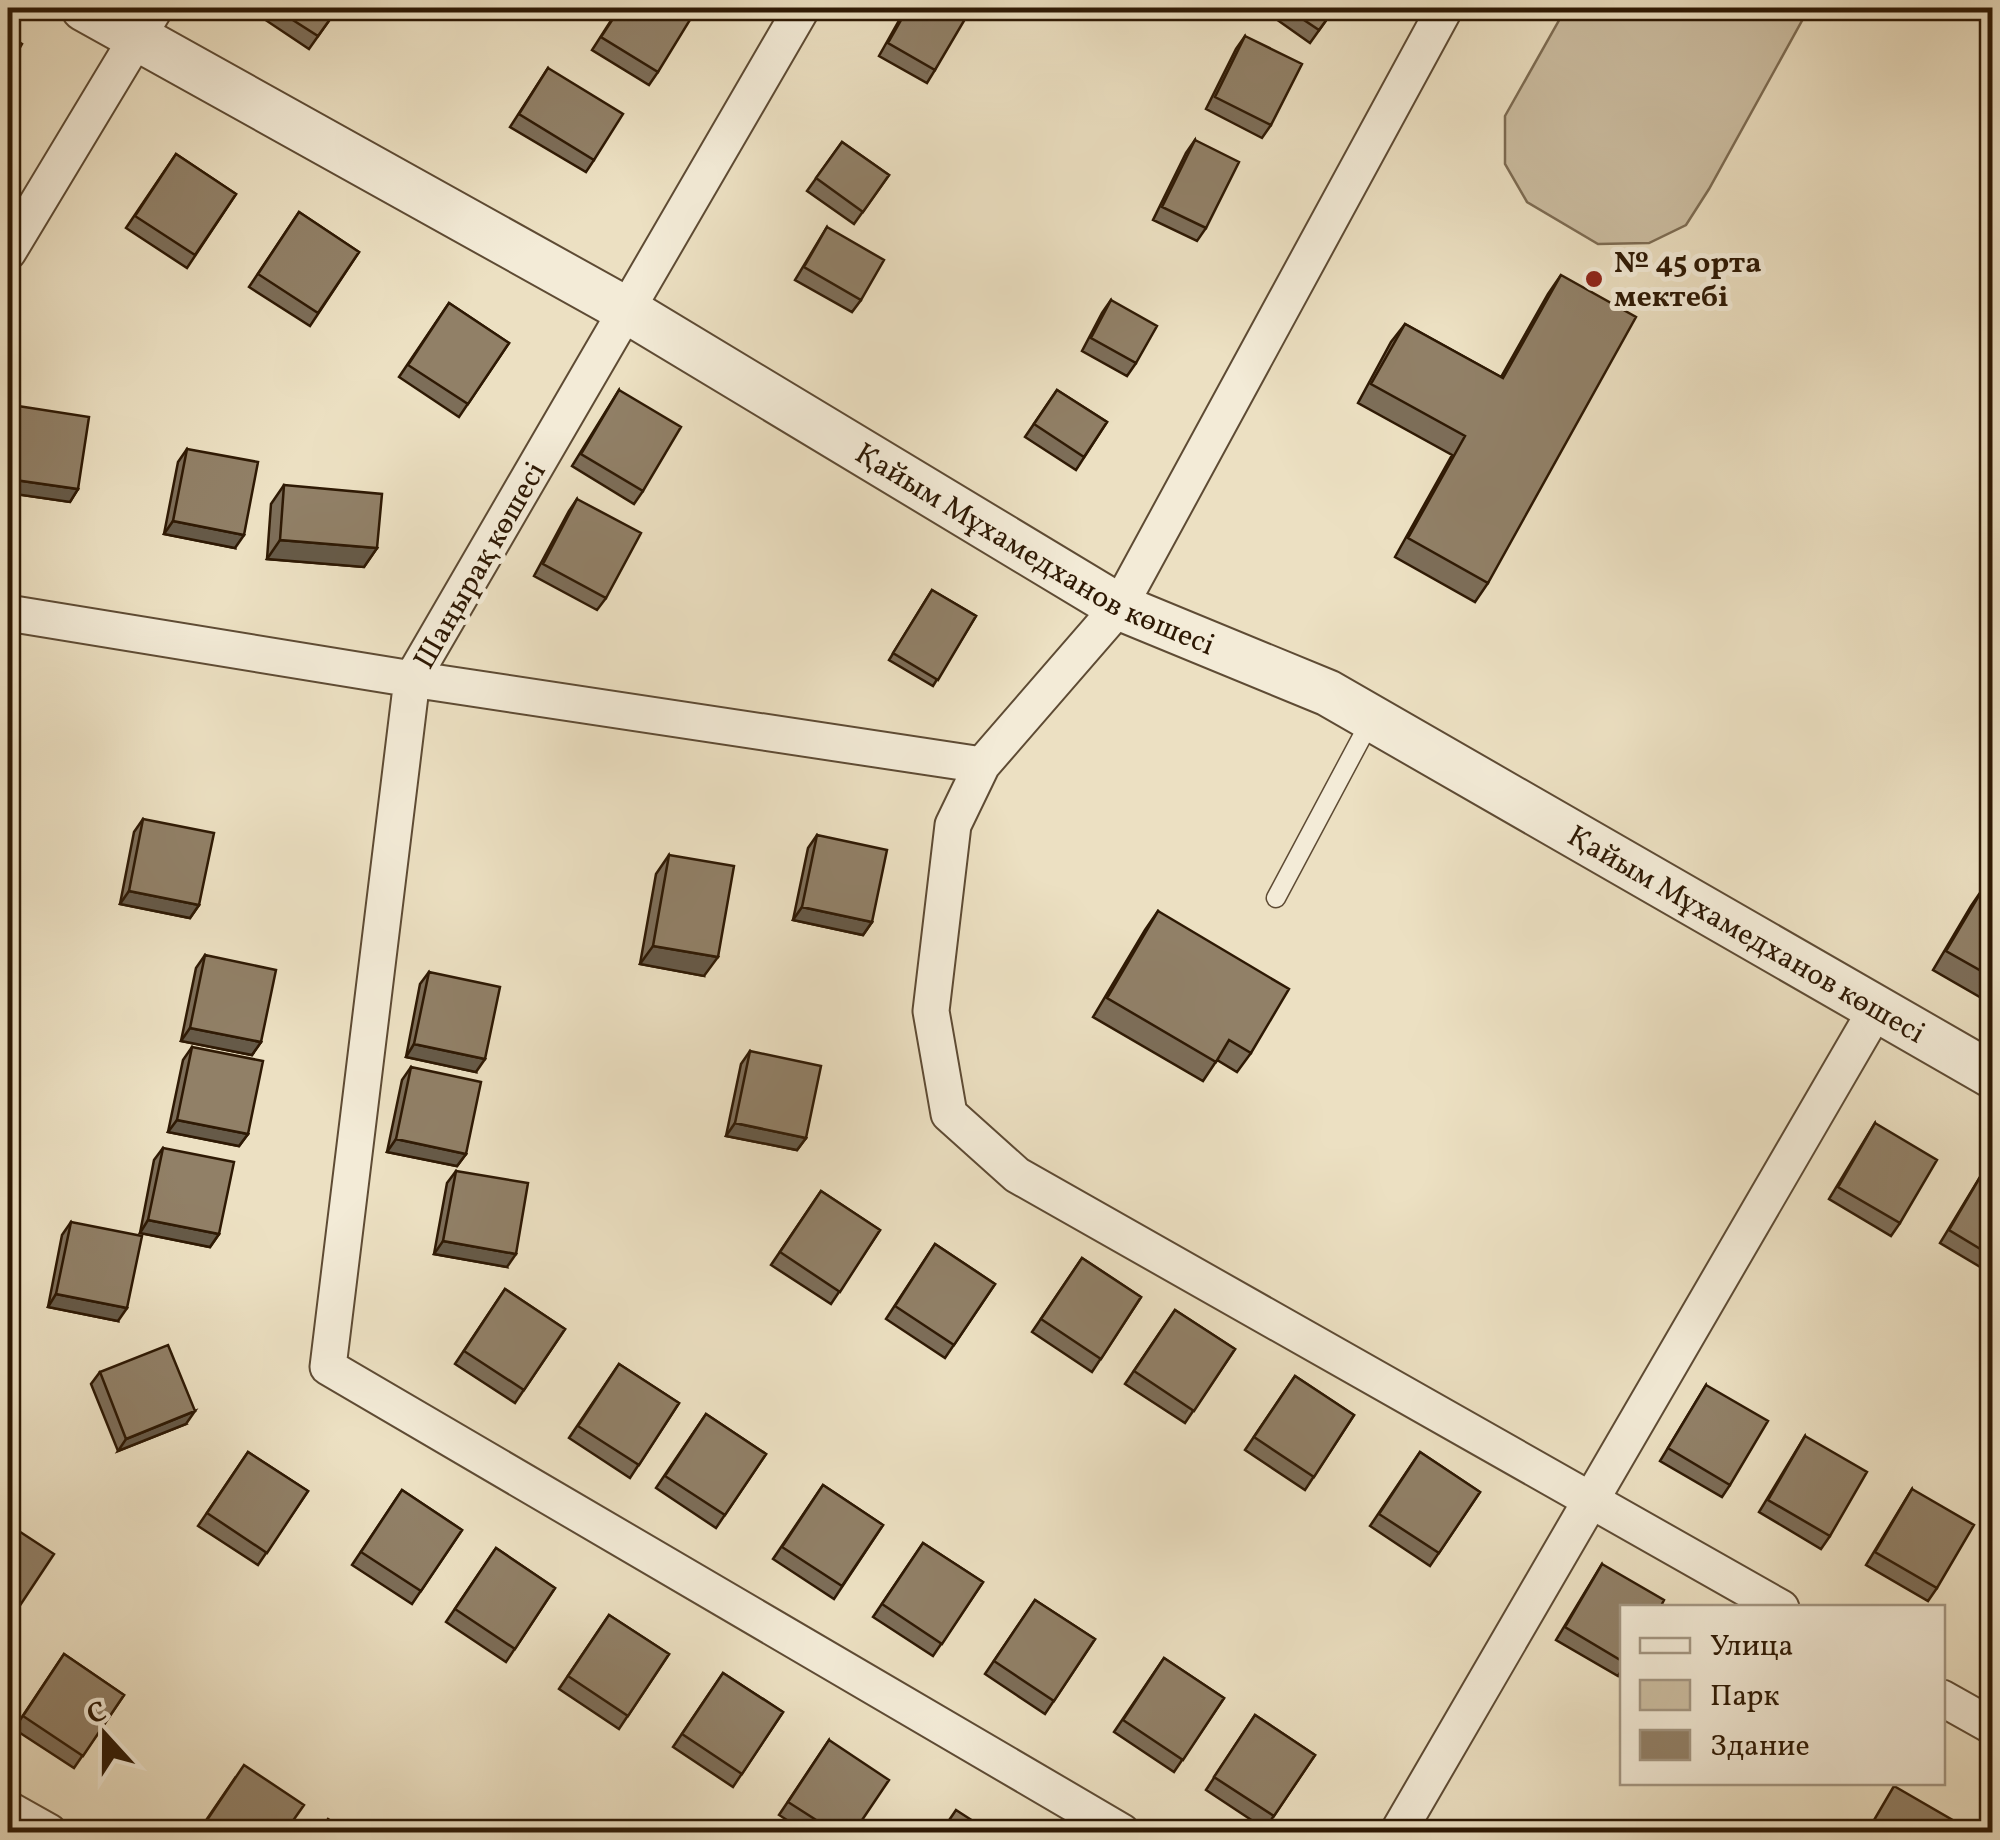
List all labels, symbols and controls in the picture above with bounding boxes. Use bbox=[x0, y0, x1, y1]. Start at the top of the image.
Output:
place label: № 45 орта мектебі bbox=[1614, 243, 1762, 319]
marker: № 45 орта мектебі bbox=[1583, 268, 1605, 290]
street label: Қайым Мұхамедханов көшесі bbox=[847, 434, 1221, 667]
street label: Шаңырақ көшесі bbox=[404, 455, 557, 677]
street label: Қайым Мұхамедханов көшесі bbox=[1559, 816, 1932, 1055]
legend bbox=[1620, 1605, 1945, 1785]
text: Улица bbox=[1710, 1626, 1793, 1668]
text: Парк bbox=[1710, 1676, 1779, 1718]
north arrow bbox=[55, 1685, 155, 1785]
text: С bbox=[82, 1693, 112, 1735]
text: Здание bbox=[1710, 1726, 1810, 1768]

